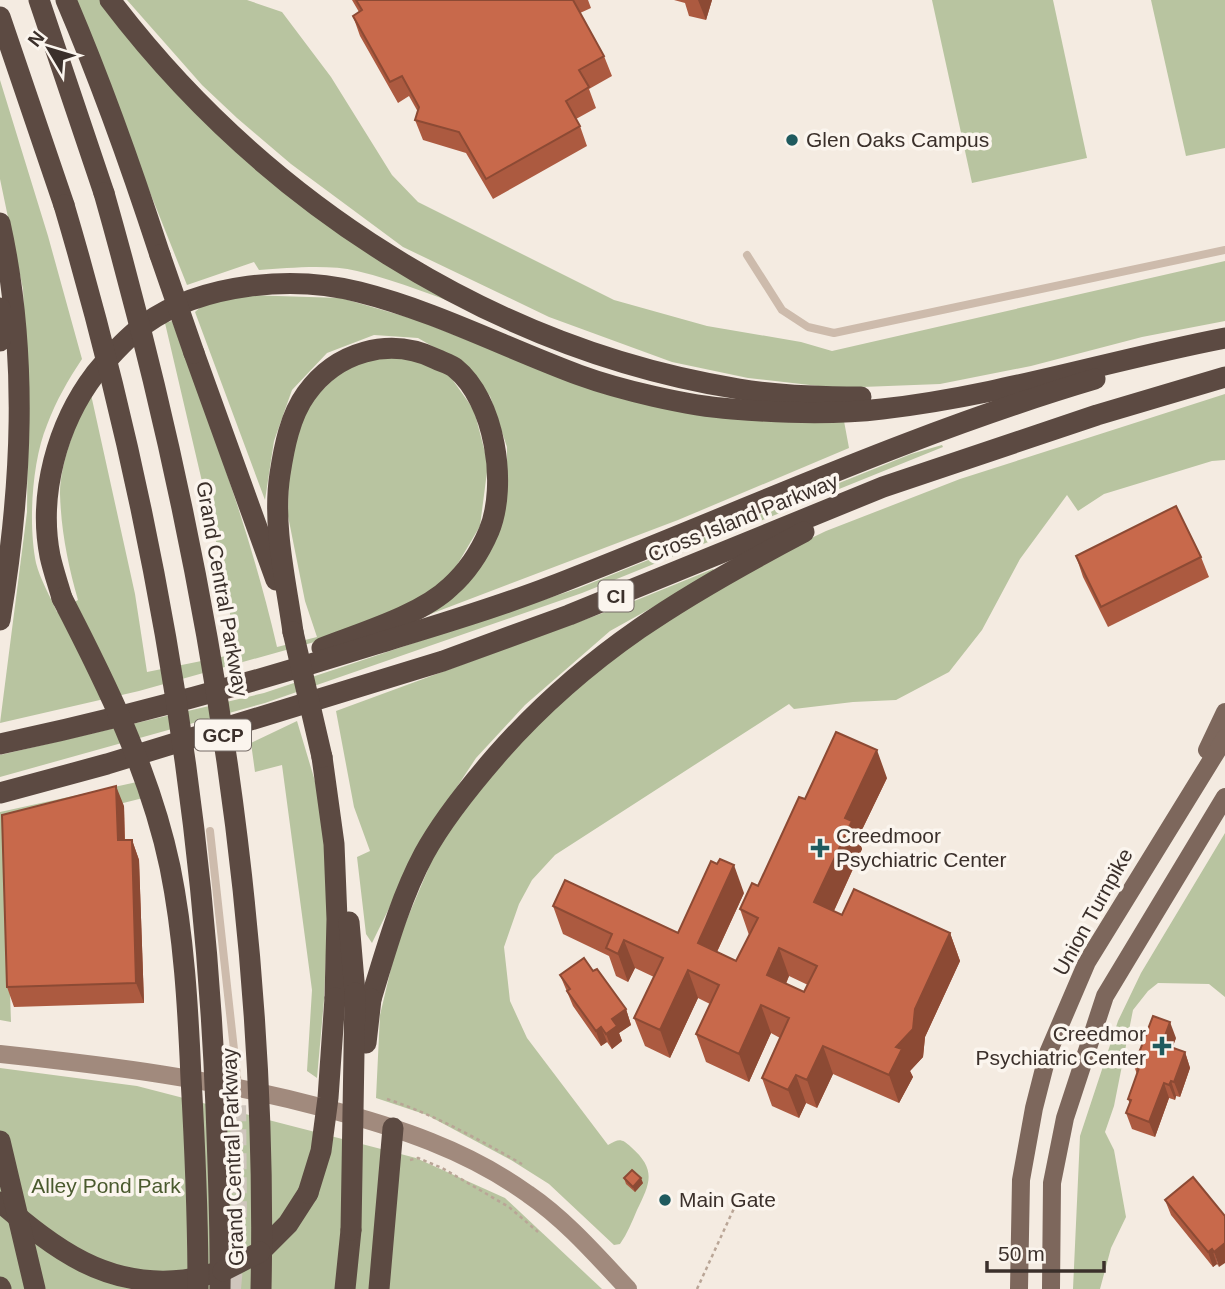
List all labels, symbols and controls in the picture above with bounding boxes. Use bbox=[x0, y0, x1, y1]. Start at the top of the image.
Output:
north arrow bbox=[14, 14, 84, 84]
text: N bbox=[23, 27, 48, 51]
place label: Glen Oaks Campus bbox=[806, 128, 989, 151]
marker: Glen Oaks Campus bbox=[784, 132, 800, 148]
street label: Cross Island Parkway bbox=[644, 469, 842, 566]
street label: Grand Central Parkway bbox=[192, 479, 253, 699]
road number: CI bbox=[598, 580, 634, 611]
road number: GCP bbox=[195, 720, 251, 750]
place label: Creedmoor Psychiatric Center bbox=[836, 824, 1006, 871]
marker: Creedmoor Psychiatric Center bbox=[810, 838, 830, 858]
street label: Union Turnpike bbox=[1048, 844, 1137, 979]
place label: Creedmor Psychiatric Center bbox=[976, 1022, 1146, 1069]
marker: Creedmor Psychiatric Center bbox=[1152, 1036, 1172, 1056]
street label: Grand Central Parkway bbox=[217, 1047, 248, 1266]
park label: Alley Pond Park bbox=[31, 1174, 181, 1197]
place label: Main Gate bbox=[679, 1188, 776, 1211]
marker: Main Gate bbox=[657, 1192, 673, 1208]
scale bar bbox=[987, 1230, 1104, 1274]
text: 50 m bbox=[998, 1242, 1045, 1265]

